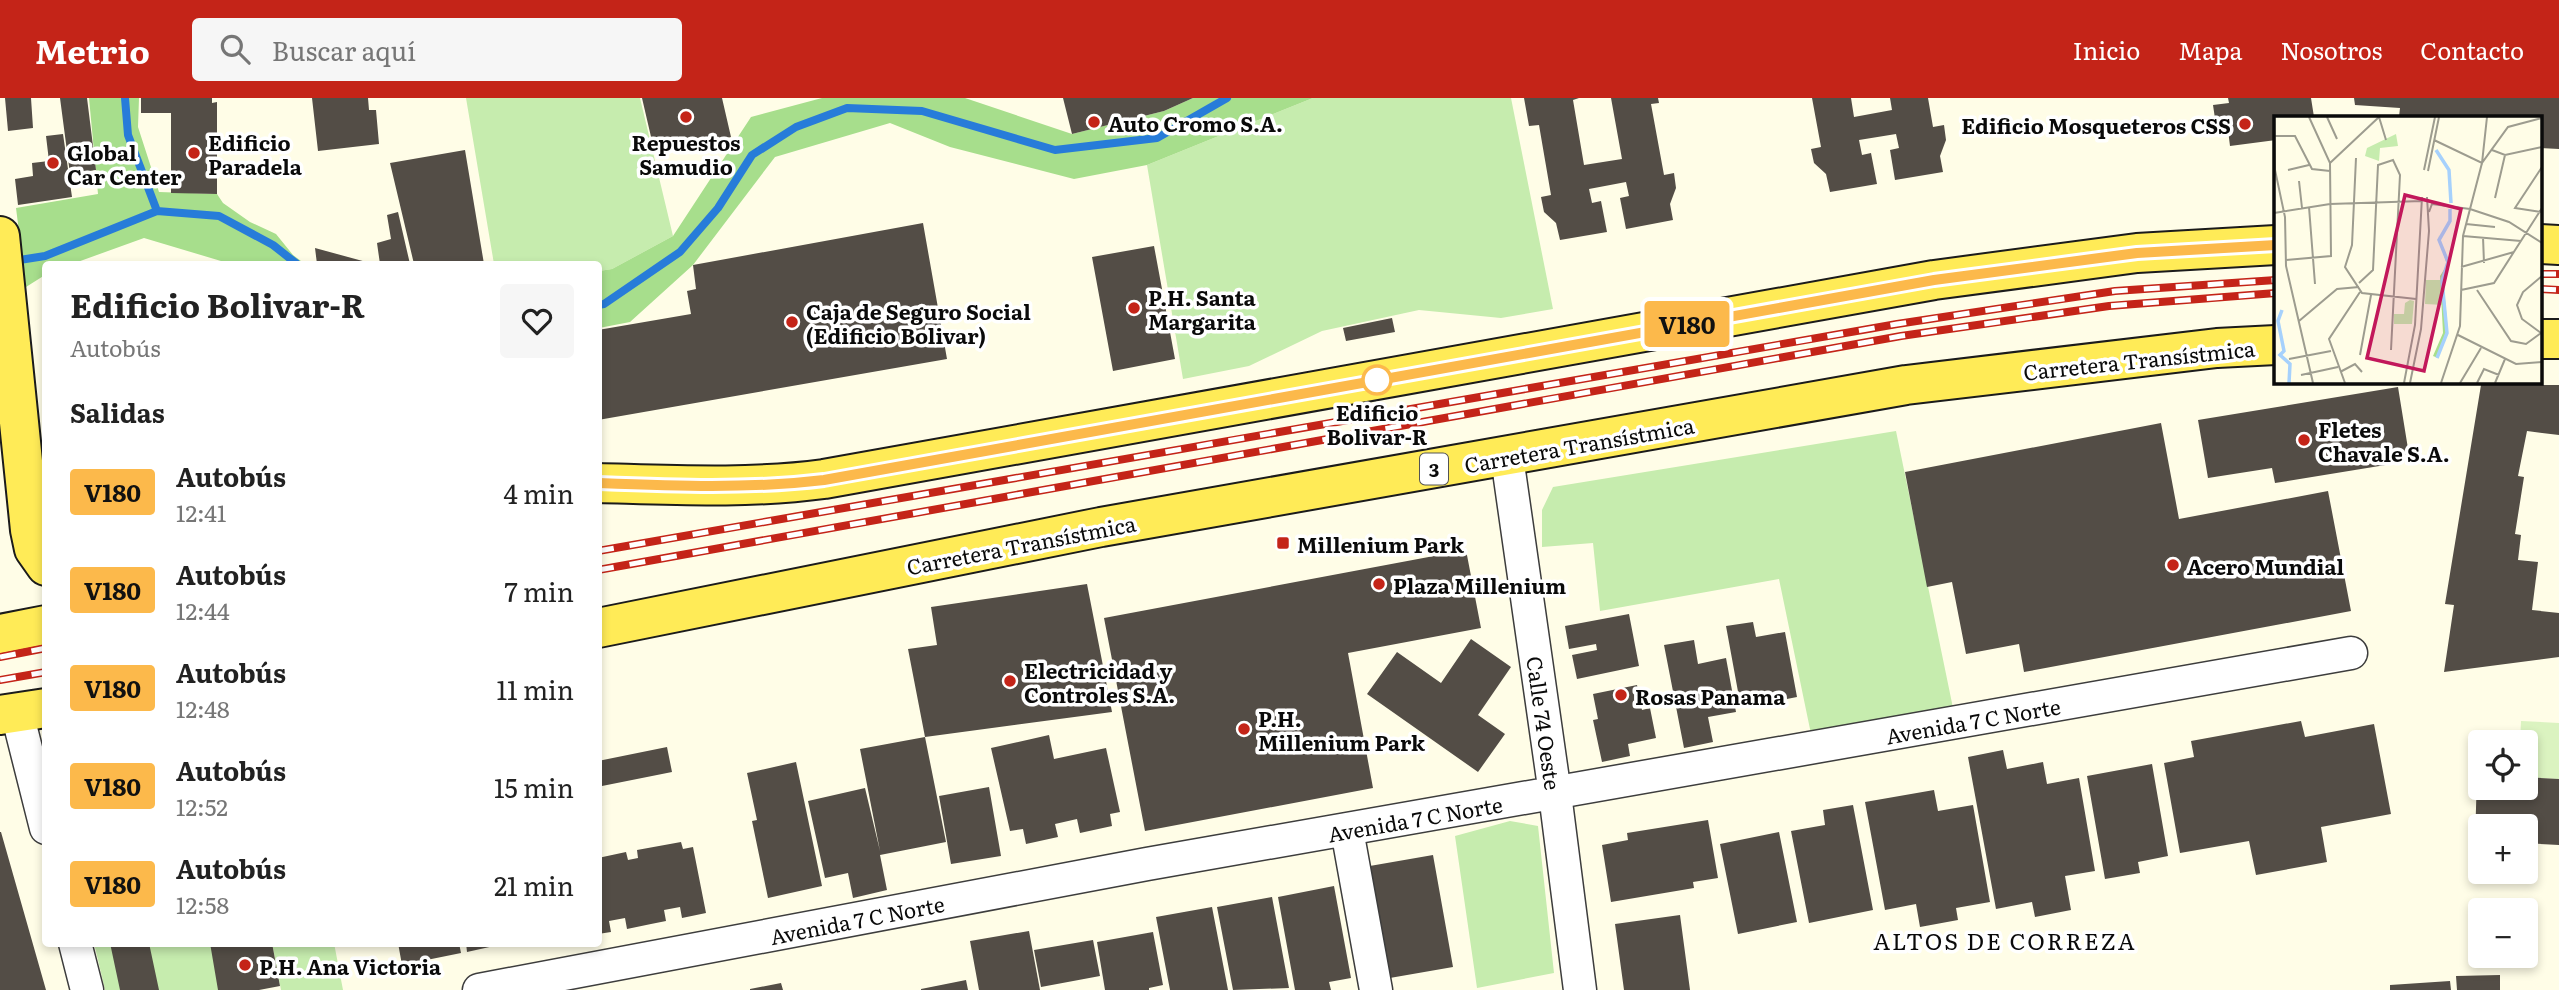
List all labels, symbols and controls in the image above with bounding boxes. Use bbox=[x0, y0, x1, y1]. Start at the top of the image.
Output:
search box bbox=[192, 18, 682, 81]
text: Metrio bbox=[35, 25, 150, 74]
icon: search bbox=[216, 30, 254, 68]
text: Buscar aquí bbox=[272, 30, 416, 69]
text: Inicio bbox=[2073, 32, 2140, 67]
text: Mapa bbox=[2178, 32, 2242, 67]
text: Nosotros bbox=[2280, 32, 2382, 67]
text: Contacto bbox=[2420, 32, 2524, 67]
place label: Auto Cromo S.A. bbox=[1108, 107, 1283, 138]
marker: Repuestos Samudio bbox=[678, 109, 694, 125]
place label: Edificio Mosqueteros CSS bbox=[1961, 109, 2231, 140]
marker: Auto Cromo S.A. bbox=[1086, 114, 1102, 130]
marker: Edificio Mosqueteros CSS bbox=[2237, 116, 2253, 132]
inset map bbox=[2274, 116, 2542, 383]
place label: Edificio Paradela bbox=[208, 126, 303, 181]
place label: Repuestos Samudio bbox=[631, 126, 741, 181]
place label: Global Car Center bbox=[67, 136, 182, 191]
marker: Edificio Paradela bbox=[186, 145, 202, 161]
marker: Global Car Center bbox=[45, 155, 61, 171]
text: Edificio Bolivar-R bbox=[70, 279, 365, 328]
place label: P.H. Santa Margarita bbox=[1148, 281, 1257, 336]
button: heart bbox=[500, 284, 574, 358]
place label: Caja de Seguro Social (Edificio Bolivar) bbox=[806, 295, 1031, 350]
marker: P.H. Santa Margarita bbox=[1126, 300, 1142, 316]
line badge: V180 bbox=[1638, 301, 1736, 347]
text: V180 bbox=[1658, 306, 1716, 341]
marker: Caja de Seguro Social (Edificio Bolivar) bbox=[784, 314, 800, 330]
text: Autobús bbox=[70, 330, 161, 364]
street label: Carretera Transístmica bbox=[2022, 331, 2257, 387]
marker: Edificio Bolivar-R bbox=[1362, 365, 1392, 395]
text: Salidas bbox=[70, 392, 165, 431]
place label: Edificio Bolivar-R bbox=[1327, 396, 1428, 451]
street label: Carretera Transístmica bbox=[1462, 408, 1697, 479]
place label: Fletes Chavale S.A. bbox=[2318, 413, 2450, 468]
marker: Fletes Chavale S.A. bbox=[2296, 432, 2312, 448]
road number: 3 bbox=[1420, 454, 1448, 484]
text: Autobús bbox=[176, 456, 286, 495]
text: 4 min bbox=[503, 473, 574, 512]
text: V180 bbox=[84, 474, 141, 509]
text: 12:41 bbox=[176, 495, 226, 529]
street label: Carretera Transístmica bbox=[904, 506, 1139, 581]
place label: Millenium Park bbox=[1297, 528, 1465, 559]
marker: Millenium Park bbox=[1275, 535, 1291, 551]
place label: Acero Mundial bbox=[2187, 550, 2345, 581]
text: Autobús bbox=[176, 554, 286, 593]
marker: Acero Mundial bbox=[2165, 557, 2181, 573]
place label: Plaza Millenium bbox=[1393, 569, 1566, 600]
text: 7 min bbox=[505, 571, 574, 610]
text: V180 bbox=[84, 572, 141, 607]
marker: Plaza Millenium bbox=[1371, 576, 1387, 592]
text: 12:44 bbox=[176, 593, 230, 627]
text: Autobús bbox=[176, 652, 286, 691]
place label: Electricidad y Controles S.A. bbox=[1024, 654, 1175, 709]
street label: Calle 74 Oeste bbox=[1520, 654, 1570, 792]
text: 11 min bbox=[497, 669, 574, 708]
text: V180 bbox=[84, 670, 141, 705]
marker: Electricidad y Controles S.A. bbox=[1002, 673, 1018, 689]
place label: Rosas Panama bbox=[1635, 680, 1786, 711]
marker: Rosas Panama bbox=[1613, 687, 1629, 703]
street label: Avenida 7 C Norte bbox=[1883, 689, 2063, 751]
text: 12:48 bbox=[176, 691, 230, 725]
place label: P.H. Millenium Park bbox=[1258, 702, 1426, 757]
marker: P.H. Millenium Park bbox=[1236, 721, 1252, 737]
map controls bbox=[2468, 730, 2538, 968]
button: locate bbox=[2468, 730, 2538, 800]
text: Autobús bbox=[176, 750, 286, 789]
text: 15 min bbox=[494, 767, 574, 806]
text: V180 bbox=[84, 768, 141, 803]
street label: Avenida 7 C Norte bbox=[1325, 787, 1505, 849]
text: 12:52 bbox=[176, 789, 228, 823]
button: + bbox=[2468, 814, 2538, 884]
text: Autobús bbox=[176, 848, 286, 887]
text: 21 min bbox=[494, 865, 574, 904]
text: V180 bbox=[84, 866, 141, 901]
text: 12:58 bbox=[176, 887, 229, 921]
street label: Avenida 7 C Norte bbox=[767, 887, 947, 951]
button: − bbox=[2468, 898, 2538, 968]
district label: ALTOS DE CORREZA bbox=[1873, 923, 2137, 957]
place label: P.H. Ana Victoria bbox=[259, 950, 442, 981]
marker: P.H. Ana Victoria bbox=[237, 957, 253, 973]

